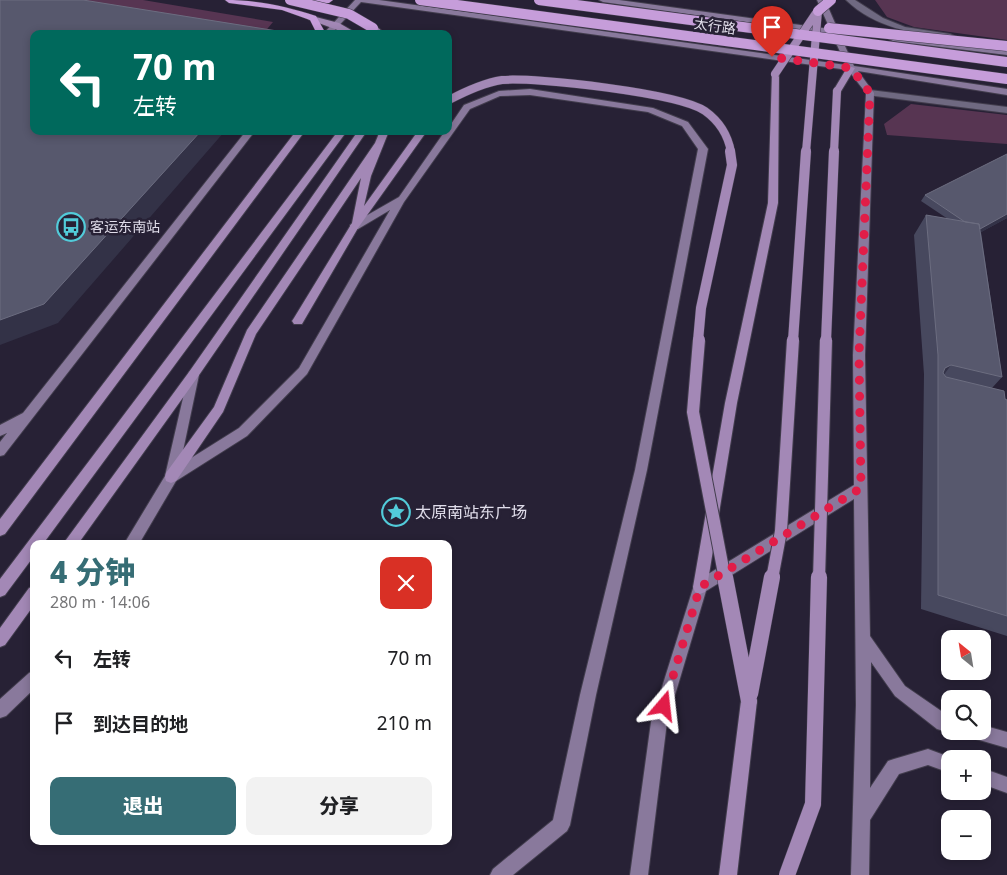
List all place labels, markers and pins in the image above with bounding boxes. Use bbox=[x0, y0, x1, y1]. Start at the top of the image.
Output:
pin bbox=[751, 6, 793, 57]
bus stop icon: 客运东南站 bbox=[56, 212, 86, 242]
place label: 客运东南站 bbox=[90, 217, 160, 236]
place icon: 太原南站东广场 bbox=[381, 497, 411, 527]
place label: 太原南站东广场 bbox=[415, 501, 527, 523]

